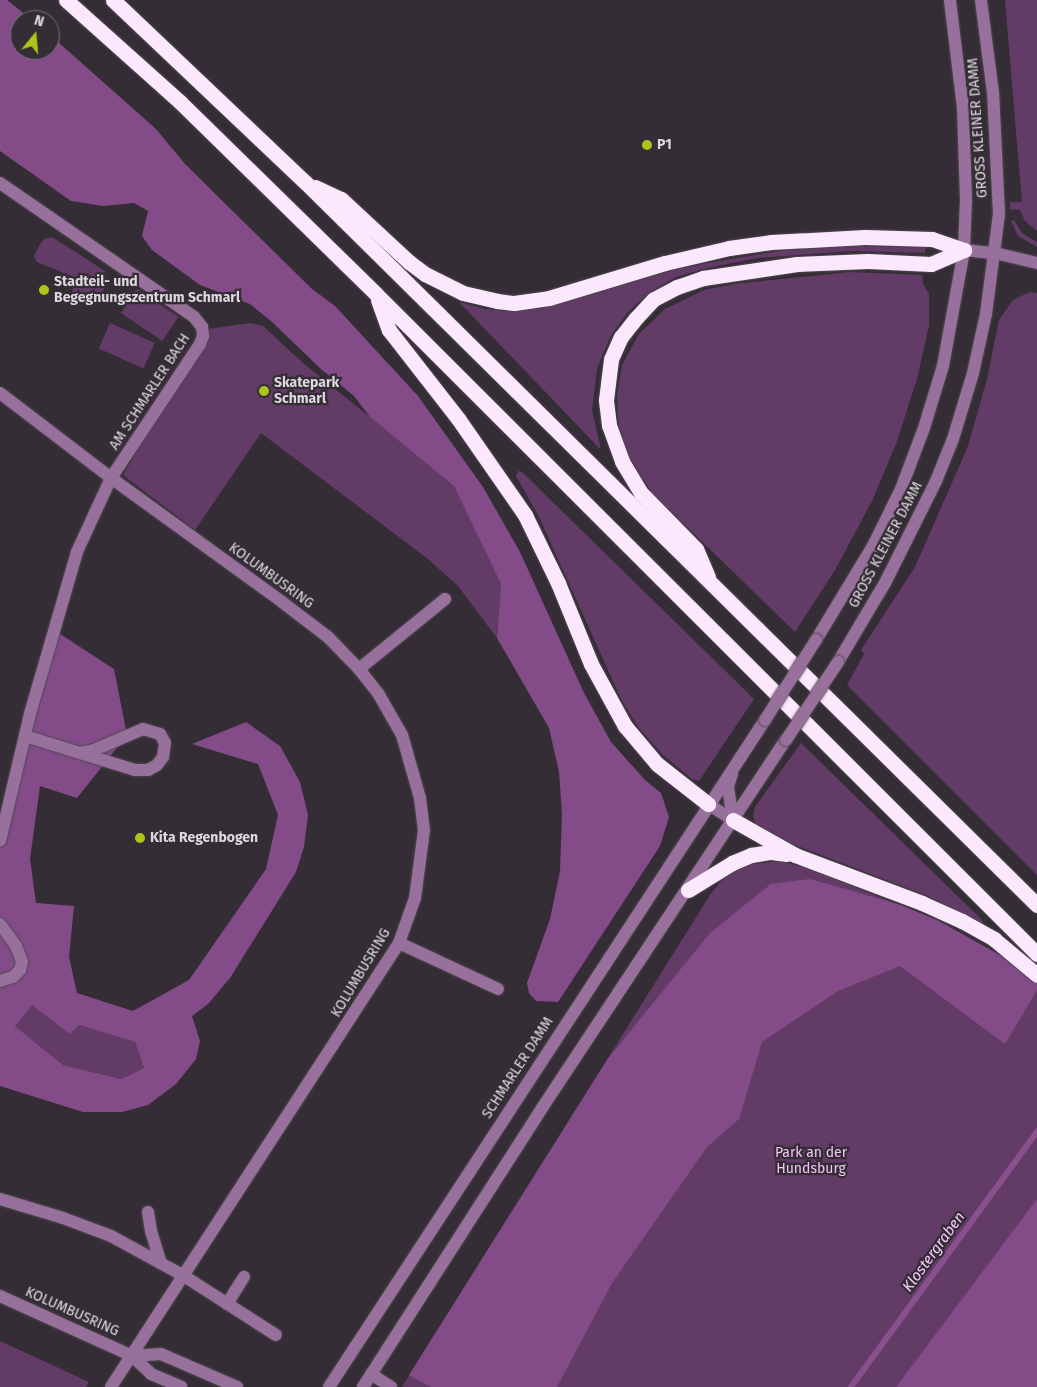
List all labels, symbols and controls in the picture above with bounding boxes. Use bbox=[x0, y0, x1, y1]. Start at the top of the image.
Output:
north arrow bbox=[10, 10, 60, 60]
text: N bbox=[32, 12, 46, 31]
street label: GROSS KLEINER DAMM bbox=[965, 57, 991, 199]
place label: P1 bbox=[657, 137, 672, 153]
marker: P1 bbox=[641, 139, 653, 151]
place label: Stadteil- und Begegnungszentrum Schmarl bbox=[54, 274, 240, 306]
marker: Stadteil- und Begegnungszentrum Schmarl bbox=[38, 284, 50, 296]
street label: AM SCHMARLER BACH bbox=[106, 331, 194, 453]
place label: Skatepark Schmarl bbox=[274, 375, 339, 408]
marker: Skatepark Schmarl bbox=[258, 385, 270, 397]
street label: GROSS KLEINER DAMM bbox=[846, 479, 926, 611]
street label: KOLUMBUSRING bbox=[225, 540, 317, 612]
place label: Kita Regenbogen bbox=[150, 830, 258, 846]
marker: Kita Regenbogen bbox=[134, 832, 146, 844]
street label: KOLUMBUSRING bbox=[328, 925, 394, 1021]
street label: SCHMARLER DAMM bbox=[479, 1014, 557, 1122]
park label: Park an der Hundsburg bbox=[775, 1145, 847, 1178]
water label: Klostergraben bbox=[899, 1209, 969, 1295]
street label: KOLUMBUSRING bbox=[23, 1284, 121, 1340]

